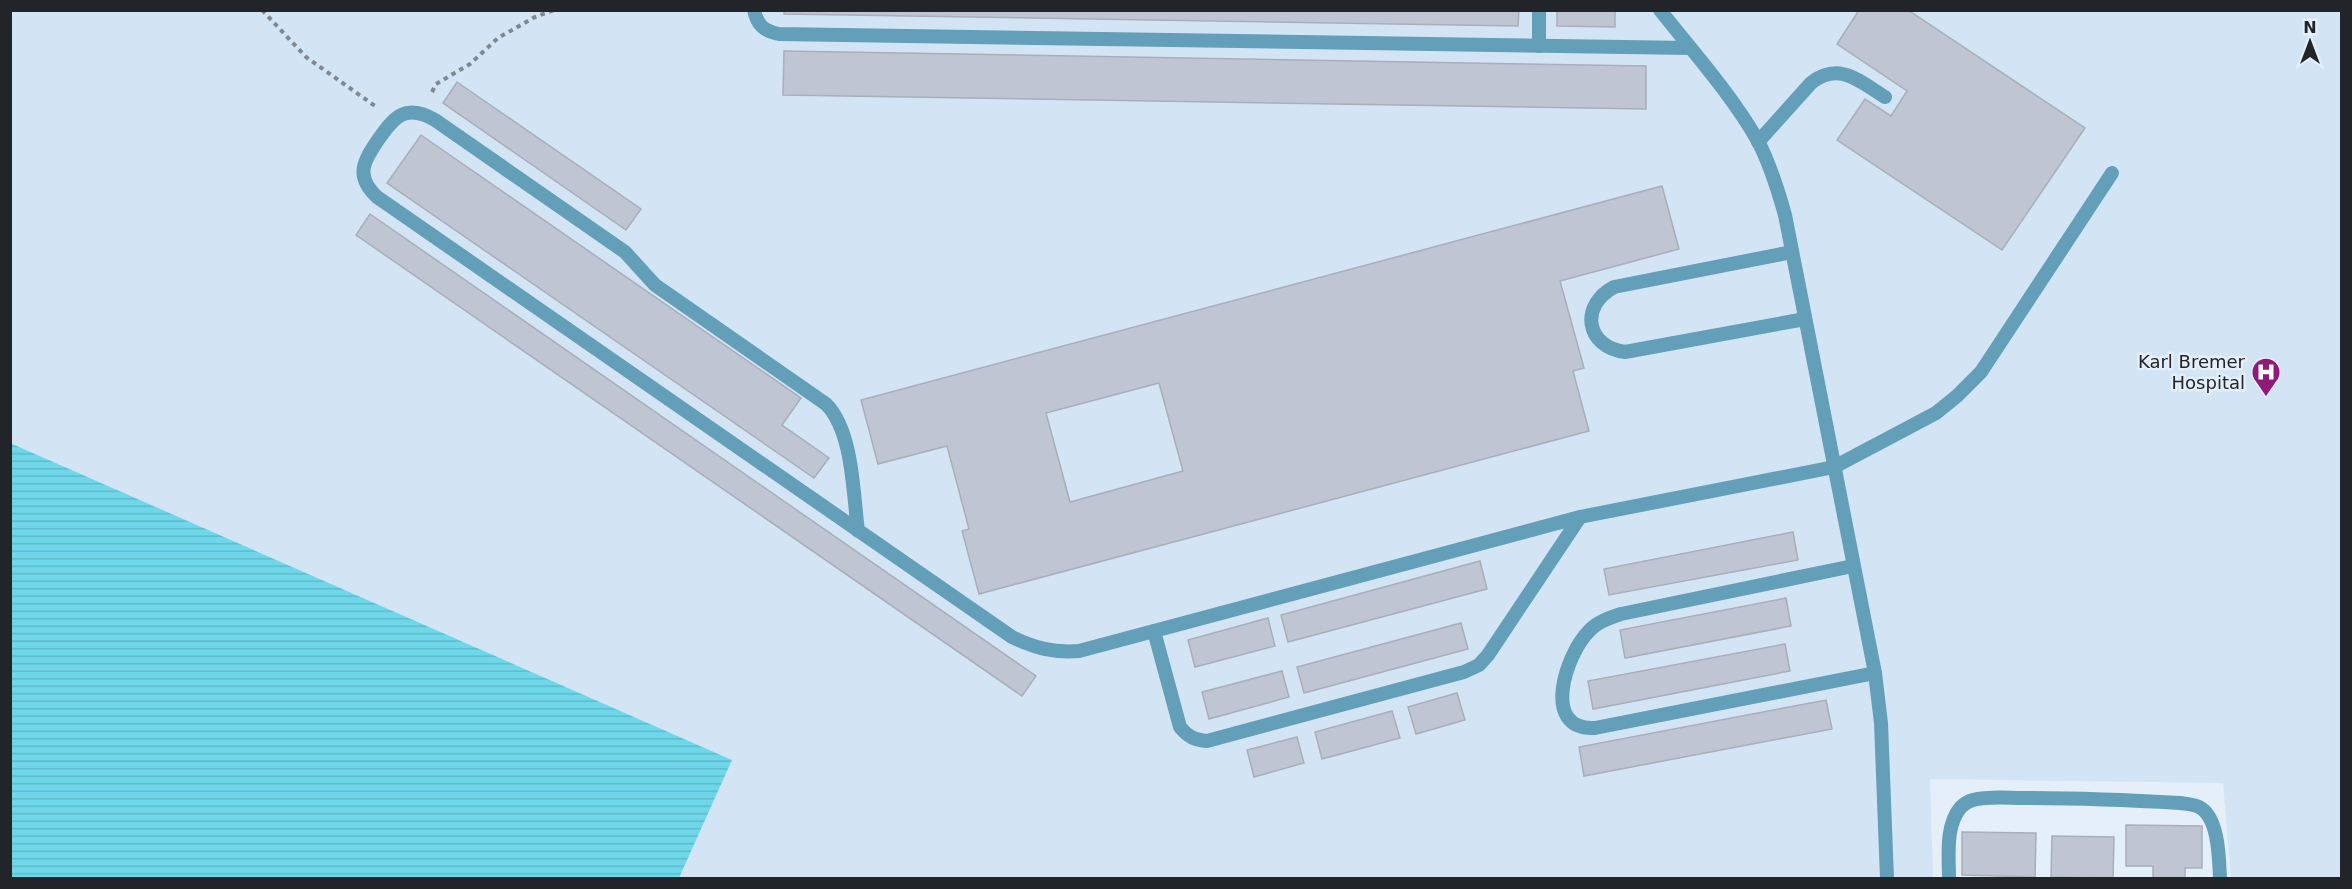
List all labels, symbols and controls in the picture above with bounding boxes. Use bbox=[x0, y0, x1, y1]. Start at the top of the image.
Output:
north arrow bbox=[2280, 12, 2340, 72]
text: N bbox=[2303, 18, 2317, 37]
place label: Karl Bremer Hospital bbox=[2138, 351, 2246, 393]
hospital icon: Karl Bremer Hospital bbox=[2250, 356, 2282, 398]

